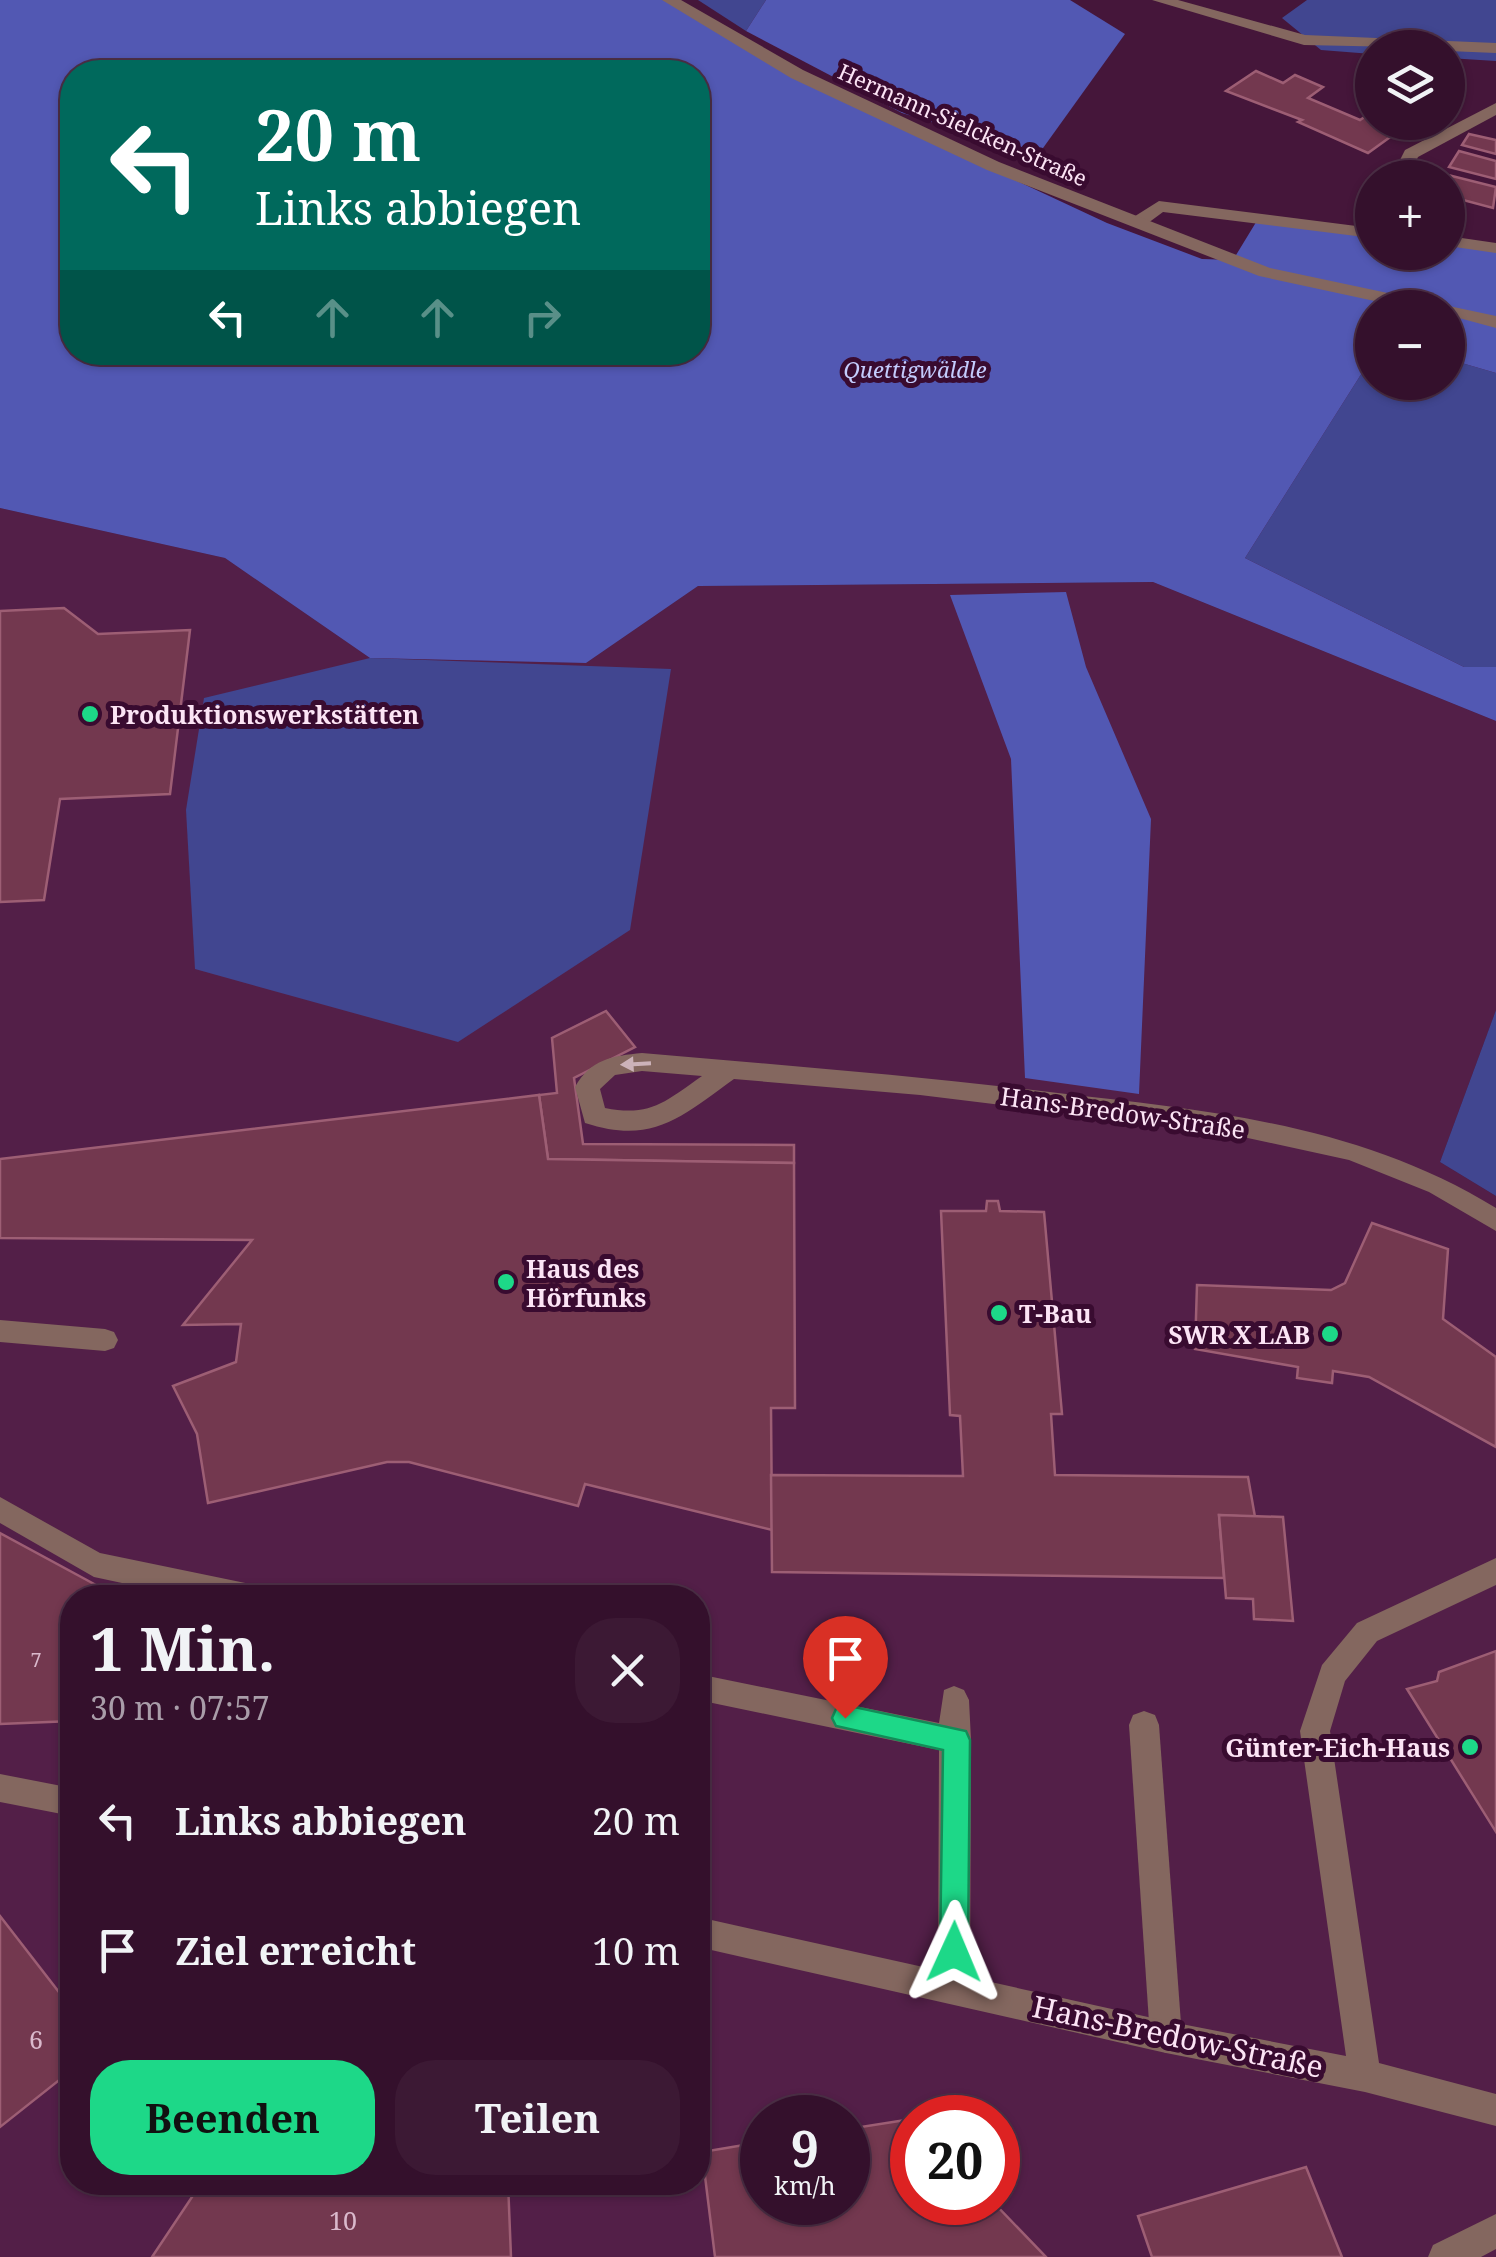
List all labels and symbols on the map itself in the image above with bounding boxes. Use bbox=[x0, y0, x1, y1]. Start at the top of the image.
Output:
street label: Hermann-Sielcken-Straße bbox=[834, 55, 1092, 193]
park label: Quettigwäldle bbox=[843, 354, 987, 384]
place label: Produktionswerkstätten bbox=[110, 697, 420, 731]
marker: Produktionswerkstätten bbox=[79, 703, 101, 725]
one-way arrow bbox=[620, 1056, 651, 1072]
street label: Hans-Bredow-Straße bbox=[998, 1078, 1248, 1146]
place label: Haus des Hörfunks bbox=[526, 1251, 646, 1314]
marker: Haus des Hörfunks bbox=[495, 1271, 517, 1293]
place label: T-Bau bbox=[1019, 1296, 1092, 1330]
marker: T-Bau bbox=[988, 1302, 1010, 1324]
place label: SWR X LAB bbox=[1168, 1317, 1310, 1351]
marker: SWR X LAB bbox=[1319, 1323, 1341, 1345]
pin bbox=[803, 1616, 888, 1719]
house number: 7 bbox=[30, 1646, 42, 1673]
place label: Günter-Eich-Haus bbox=[1225, 1730, 1450, 1764]
marker: Günter-Eich-Haus bbox=[1459, 1736, 1481, 1758]
position arrow bbox=[902, 1900, 1006, 2004]
street label: Hans-Bredow-Straße bbox=[1029, 1985, 1327, 2087]
house number: 6 bbox=[29, 2022, 43, 2056]
speed limit sign: 20 bbox=[890, 2095, 1020, 2225]
house number: 10 bbox=[329, 2203, 357, 2237]

